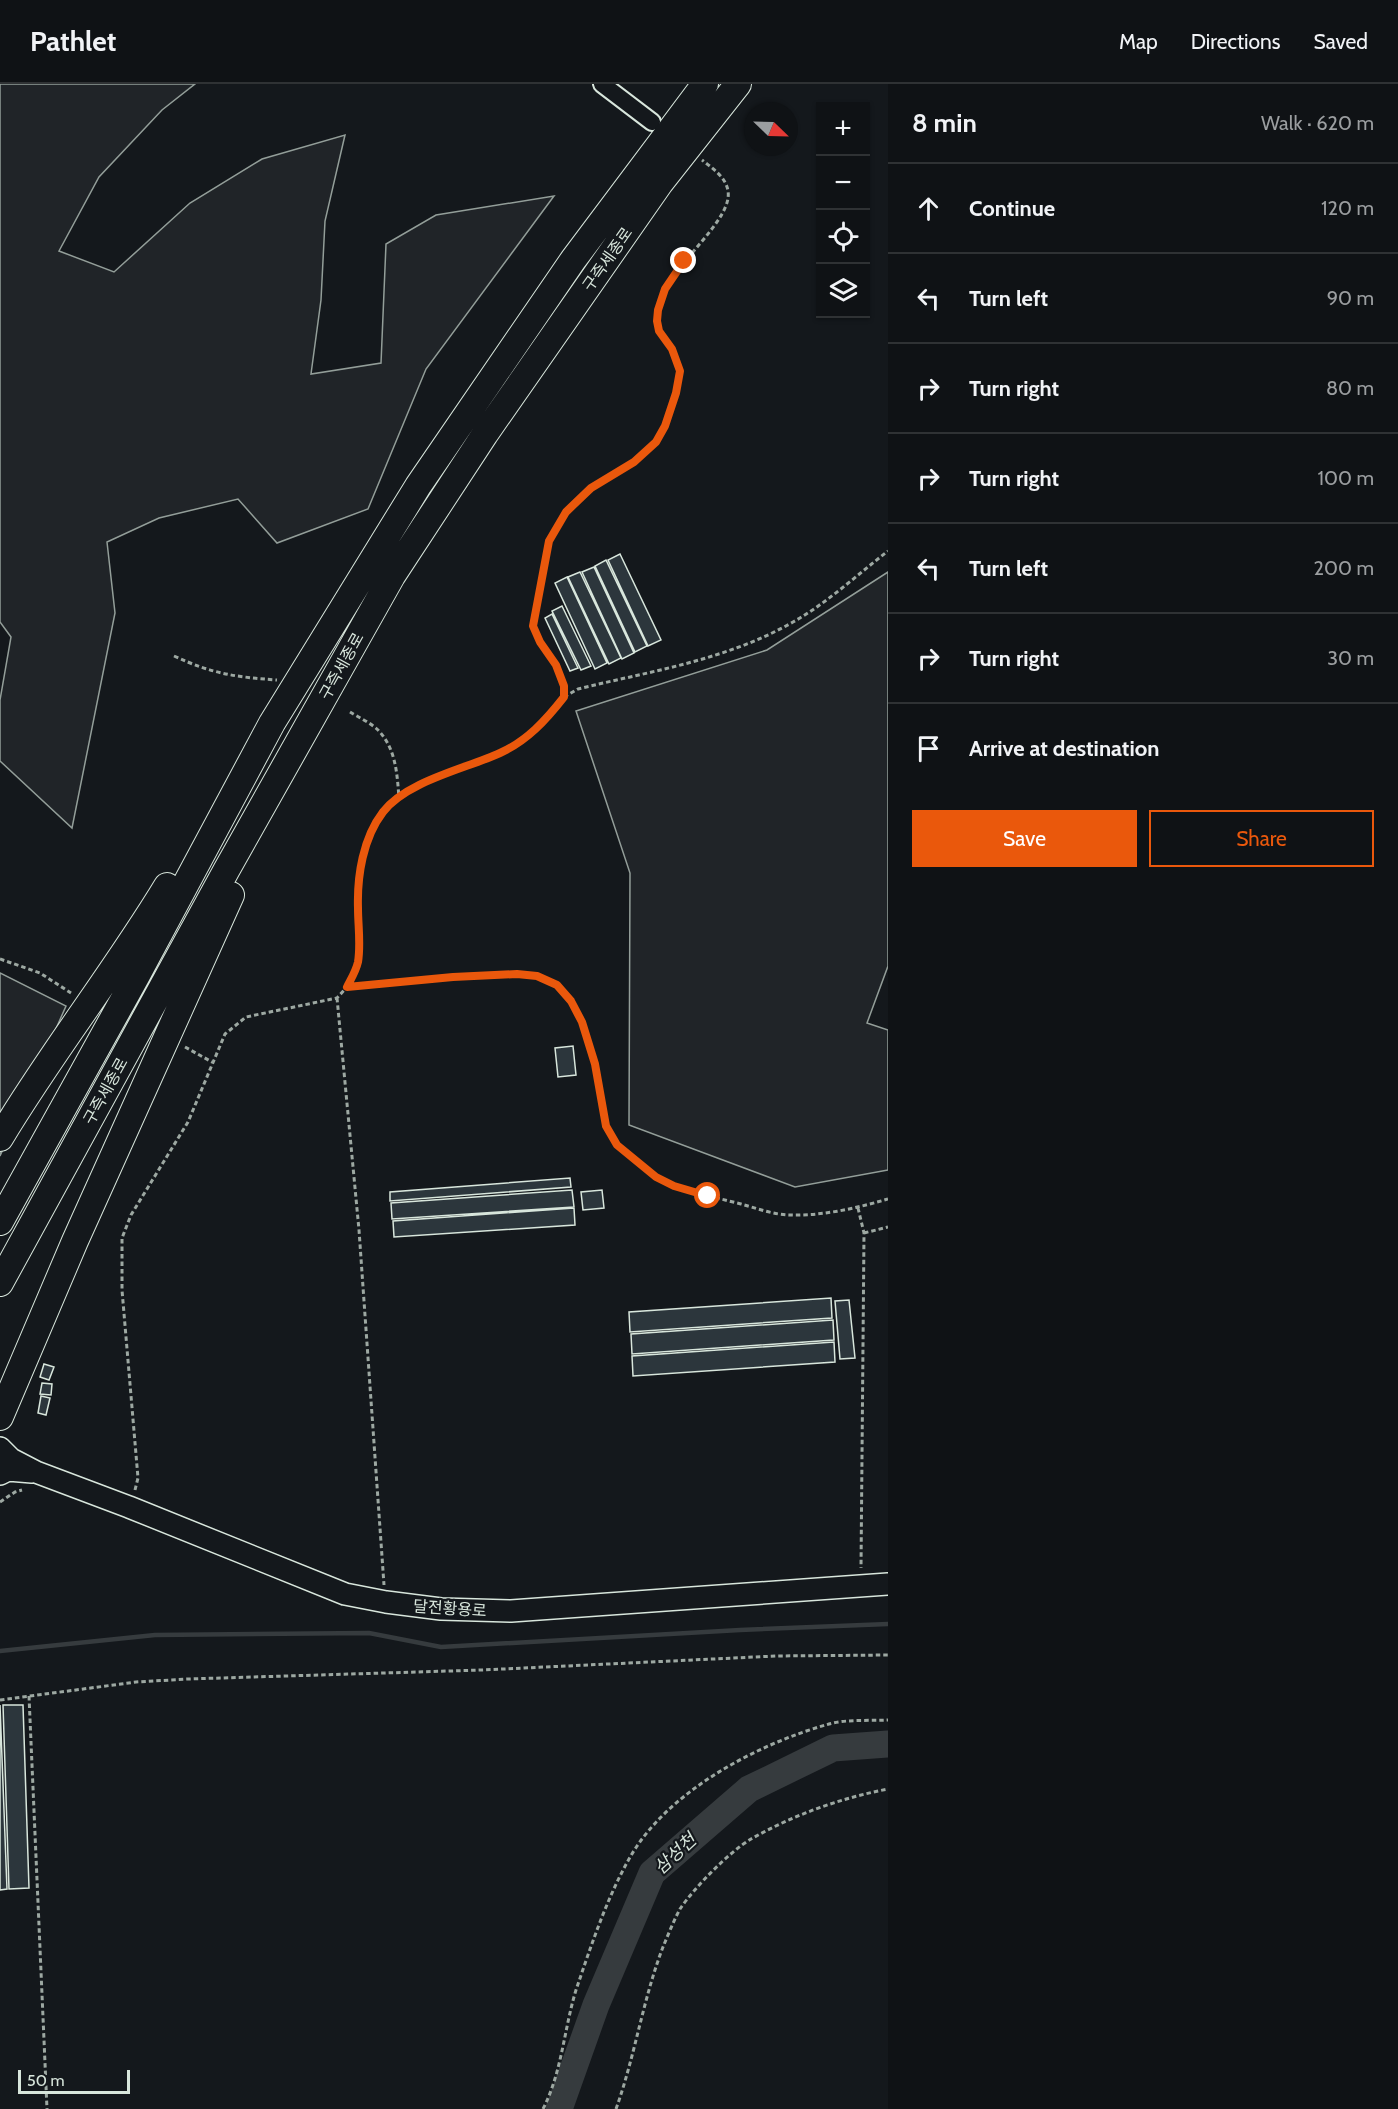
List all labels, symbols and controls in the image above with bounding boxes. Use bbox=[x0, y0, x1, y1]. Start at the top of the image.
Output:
text: Pathlet bbox=[30, 24, 116, 58]
text: Map bbox=[1119, 29, 1158, 54]
text: Directions bbox=[1191, 29, 1280, 54]
text: Saved bbox=[1313, 29, 1368, 54]
north arrow bbox=[744, 102, 798, 156]
map controls bbox=[816, 102, 870, 318]
button: + bbox=[816, 102, 870, 156]
text: 8 min bbox=[912, 107, 977, 139]
text: Walk · 620 m bbox=[1261, 111, 1374, 135]
button: − bbox=[816, 156, 870, 210]
icon: ahead bbox=[912, 192, 945, 225]
text: Continue bbox=[969, 195, 1055, 222]
text: 120 m bbox=[1321, 196, 1374, 220]
button: locate bbox=[816, 210, 870, 264]
street label: 구즉세종로 bbox=[579, 223, 636, 295]
route end bbox=[670, 247, 696, 273]
button: layers bbox=[816, 264, 870, 318]
icon: left bbox=[912, 282, 945, 315]
text: Turn left bbox=[969, 285, 1048, 312]
text: 90 m bbox=[1327, 286, 1374, 310]
icon: right bbox=[912, 372, 945, 405]
text: Turn right bbox=[969, 375, 1059, 402]
text: 80 m bbox=[1326, 376, 1374, 400]
icon: right bbox=[912, 462, 945, 495]
text: Turn right bbox=[969, 465, 1059, 492]
text: 100 m bbox=[1318, 466, 1374, 490]
icon: left bbox=[912, 552, 945, 585]
text: Turn left bbox=[969, 555, 1048, 582]
text: 200 m bbox=[1314, 556, 1374, 580]
street label: 구즉세종로 bbox=[315, 629, 368, 703]
icon: right bbox=[912, 642, 945, 675]
text: Turn right bbox=[969, 645, 1059, 672]
text: 30 m bbox=[1327, 646, 1374, 670]
icon: arrive bbox=[912, 732, 945, 765]
text: Arrive at destination bbox=[969, 735, 1159, 762]
button: Save bbox=[912, 810, 1137, 867]
button: Share bbox=[1149, 810, 1374, 867]
street label: 구즉세종로 bbox=[79, 1054, 132, 1128]
route start bbox=[694, 1182, 720, 1208]
street label: 달전황용로 bbox=[413, 1596, 488, 1621]
water label: 삼성천 bbox=[649, 1827, 702, 1879]
scale bar bbox=[18, 2067, 130, 2094]
text: 50 m bbox=[27, 2071, 64, 2090]

